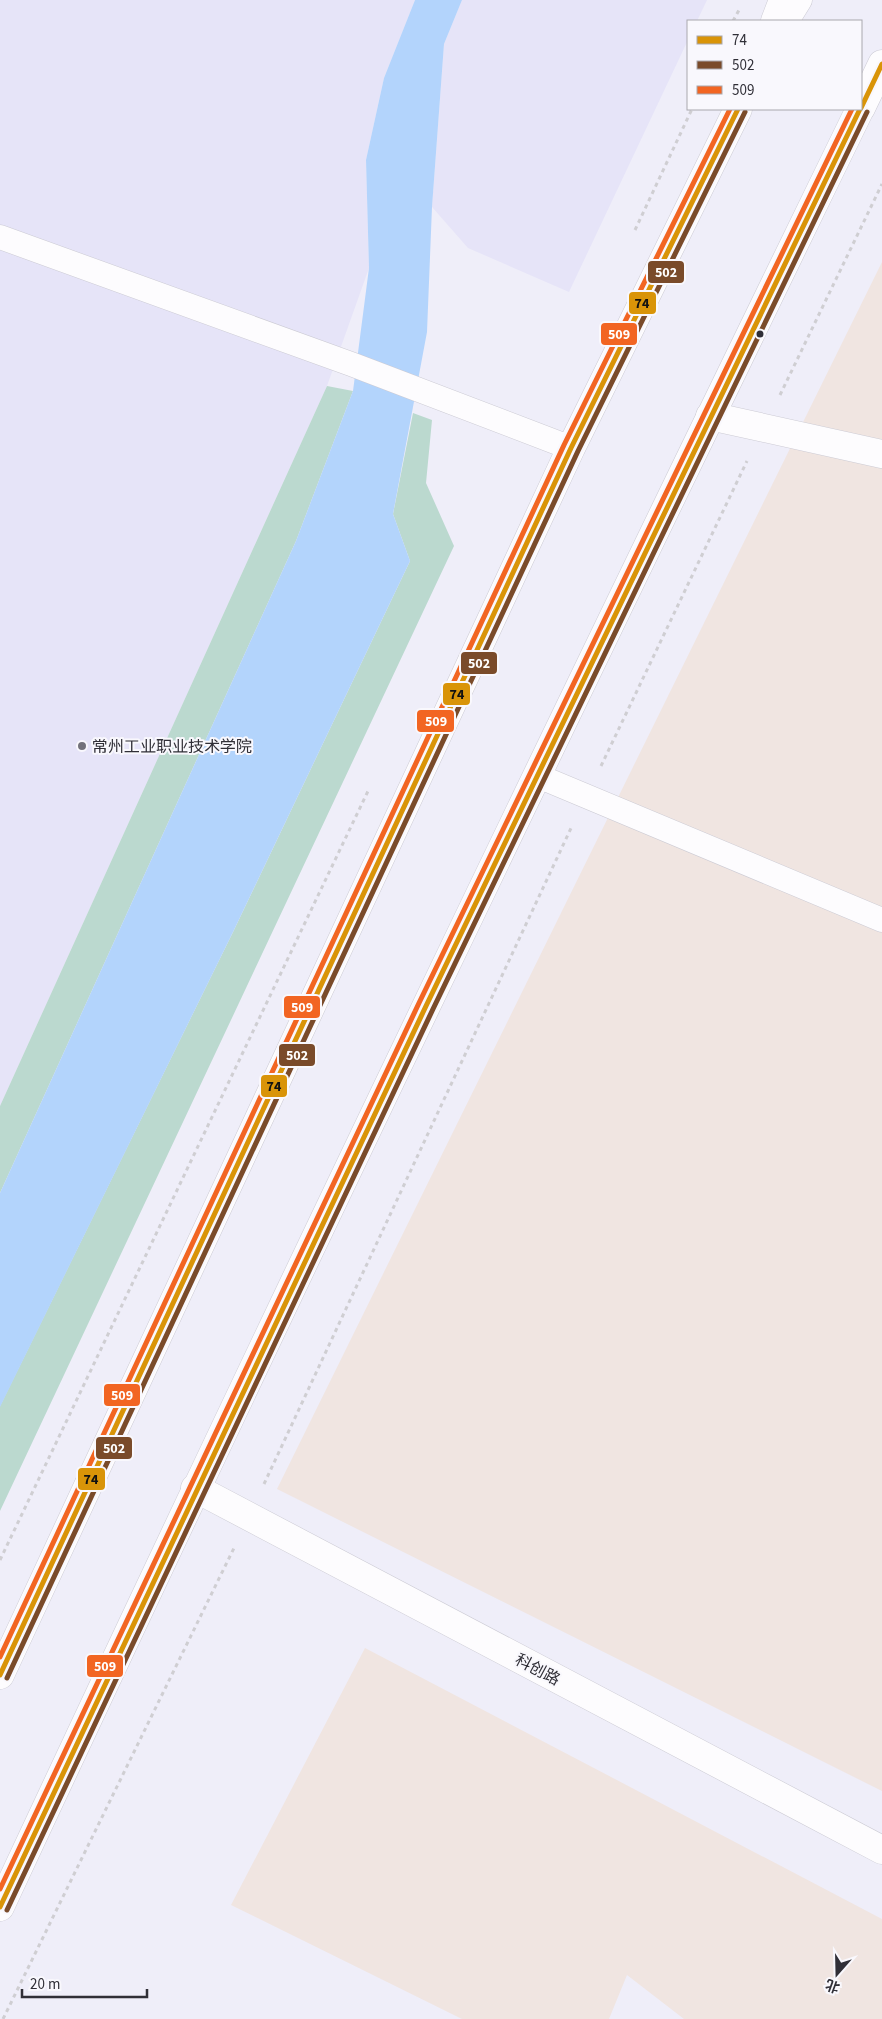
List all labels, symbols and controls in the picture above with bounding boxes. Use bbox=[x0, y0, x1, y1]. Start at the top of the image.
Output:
legend bbox=[687, 20, 862, 110]
text: 74 bbox=[732, 30, 747, 51]
text: 502 bbox=[732, 55, 754, 76]
text: 509 bbox=[732, 80, 754, 101]
line badge: 502 bbox=[647, 260, 685, 284]
text: 502 bbox=[655, 263, 677, 283]
line badge: 74 bbox=[628, 291, 657, 315]
text: 74 bbox=[635, 294, 650, 314]
line badge: 509 bbox=[600, 322, 638, 346]
text: 509 bbox=[608, 325, 630, 345]
unlabelled marker bbox=[755, 329, 765, 339]
line badge: 502 bbox=[460, 651, 498, 675]
text: 502 bbox=[468, 654, 490, 674]
line badge: 74 bbox=[442, 682, 471, 706]
text: 74 bbox=[450, 685, 465, 705]
line badge: 509 bbox=[416, 709, 455, 733]
text: 509 bbox=[425, 712, 447, 732]
place label: 常州工业职业技术学院 bbox=[92, 736, 252, 758]
marker: 常州工业职业技术学院 bbox=[76, 740, 88, 752]
line badge: 509 bbox=[283, 995, 321, 1019]
text: 509 bbox=[291, 998, 313, 1018]
line badge: 502 bbox=[278, 1043, 316, 1067]
text: 502 bbox=[286, 1046, 308, 1066]
line badge: 74 bbox=[260, 1074, 288, 1098]
text: 74 bbox=[267, 1077, 282, 1097]
line badge: 509 bbox=[103, 1383, 141, 1407]
text: 509 bbox=[111, 1386, 133, 1406]
line badge: 502 bbox=[95, 1436, 133, 1460]
text: 502 bbox=[103, 1439, 125, 1459]
line badge: 74 bbox=[77, 1467, 106, 1491]
text: 74 bbox=[84, 1470, 99, 1490]
street label: 科创路 bbox=[511, 1649, 564, 1691]
line badge: 509 bbox=[86, 1654, 124, 1678]
text: 509 bbox=[94, 1657, 116, 1677]
north arrow bbox=[812, 1949, 862, 1999]
scale bar bbox=[22, 1966, 148, 1998]
text: 北 bbox=[823, 1973, 843, 1997]
text: 20 m bbox=[30, 1974, 60, 1995]

